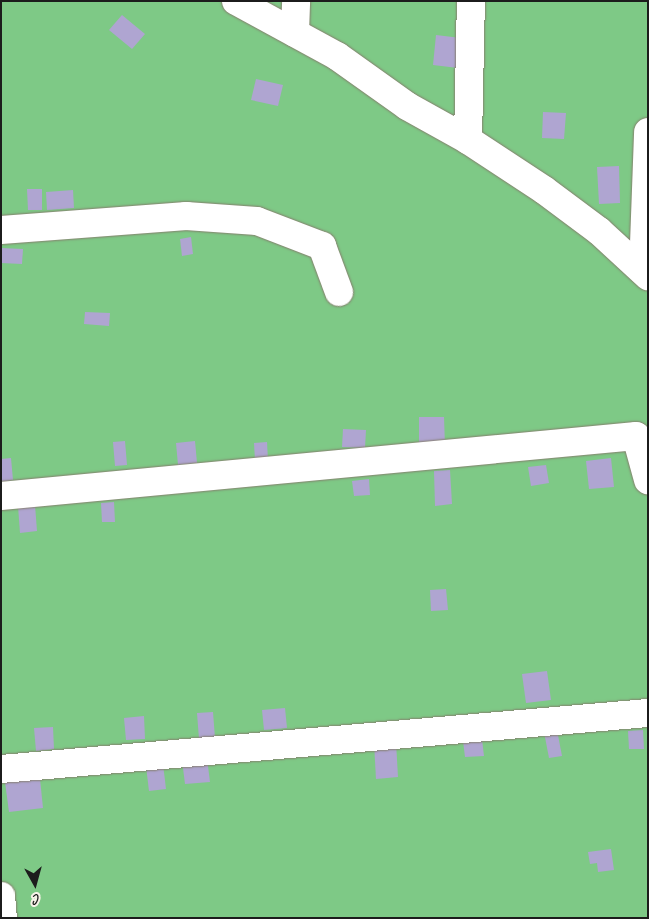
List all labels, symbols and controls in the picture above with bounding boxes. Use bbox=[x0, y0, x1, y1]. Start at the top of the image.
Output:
north arrow bbox=[10, 859, 60, 909]
text: С bbox=[32, 891, 41, 908]

